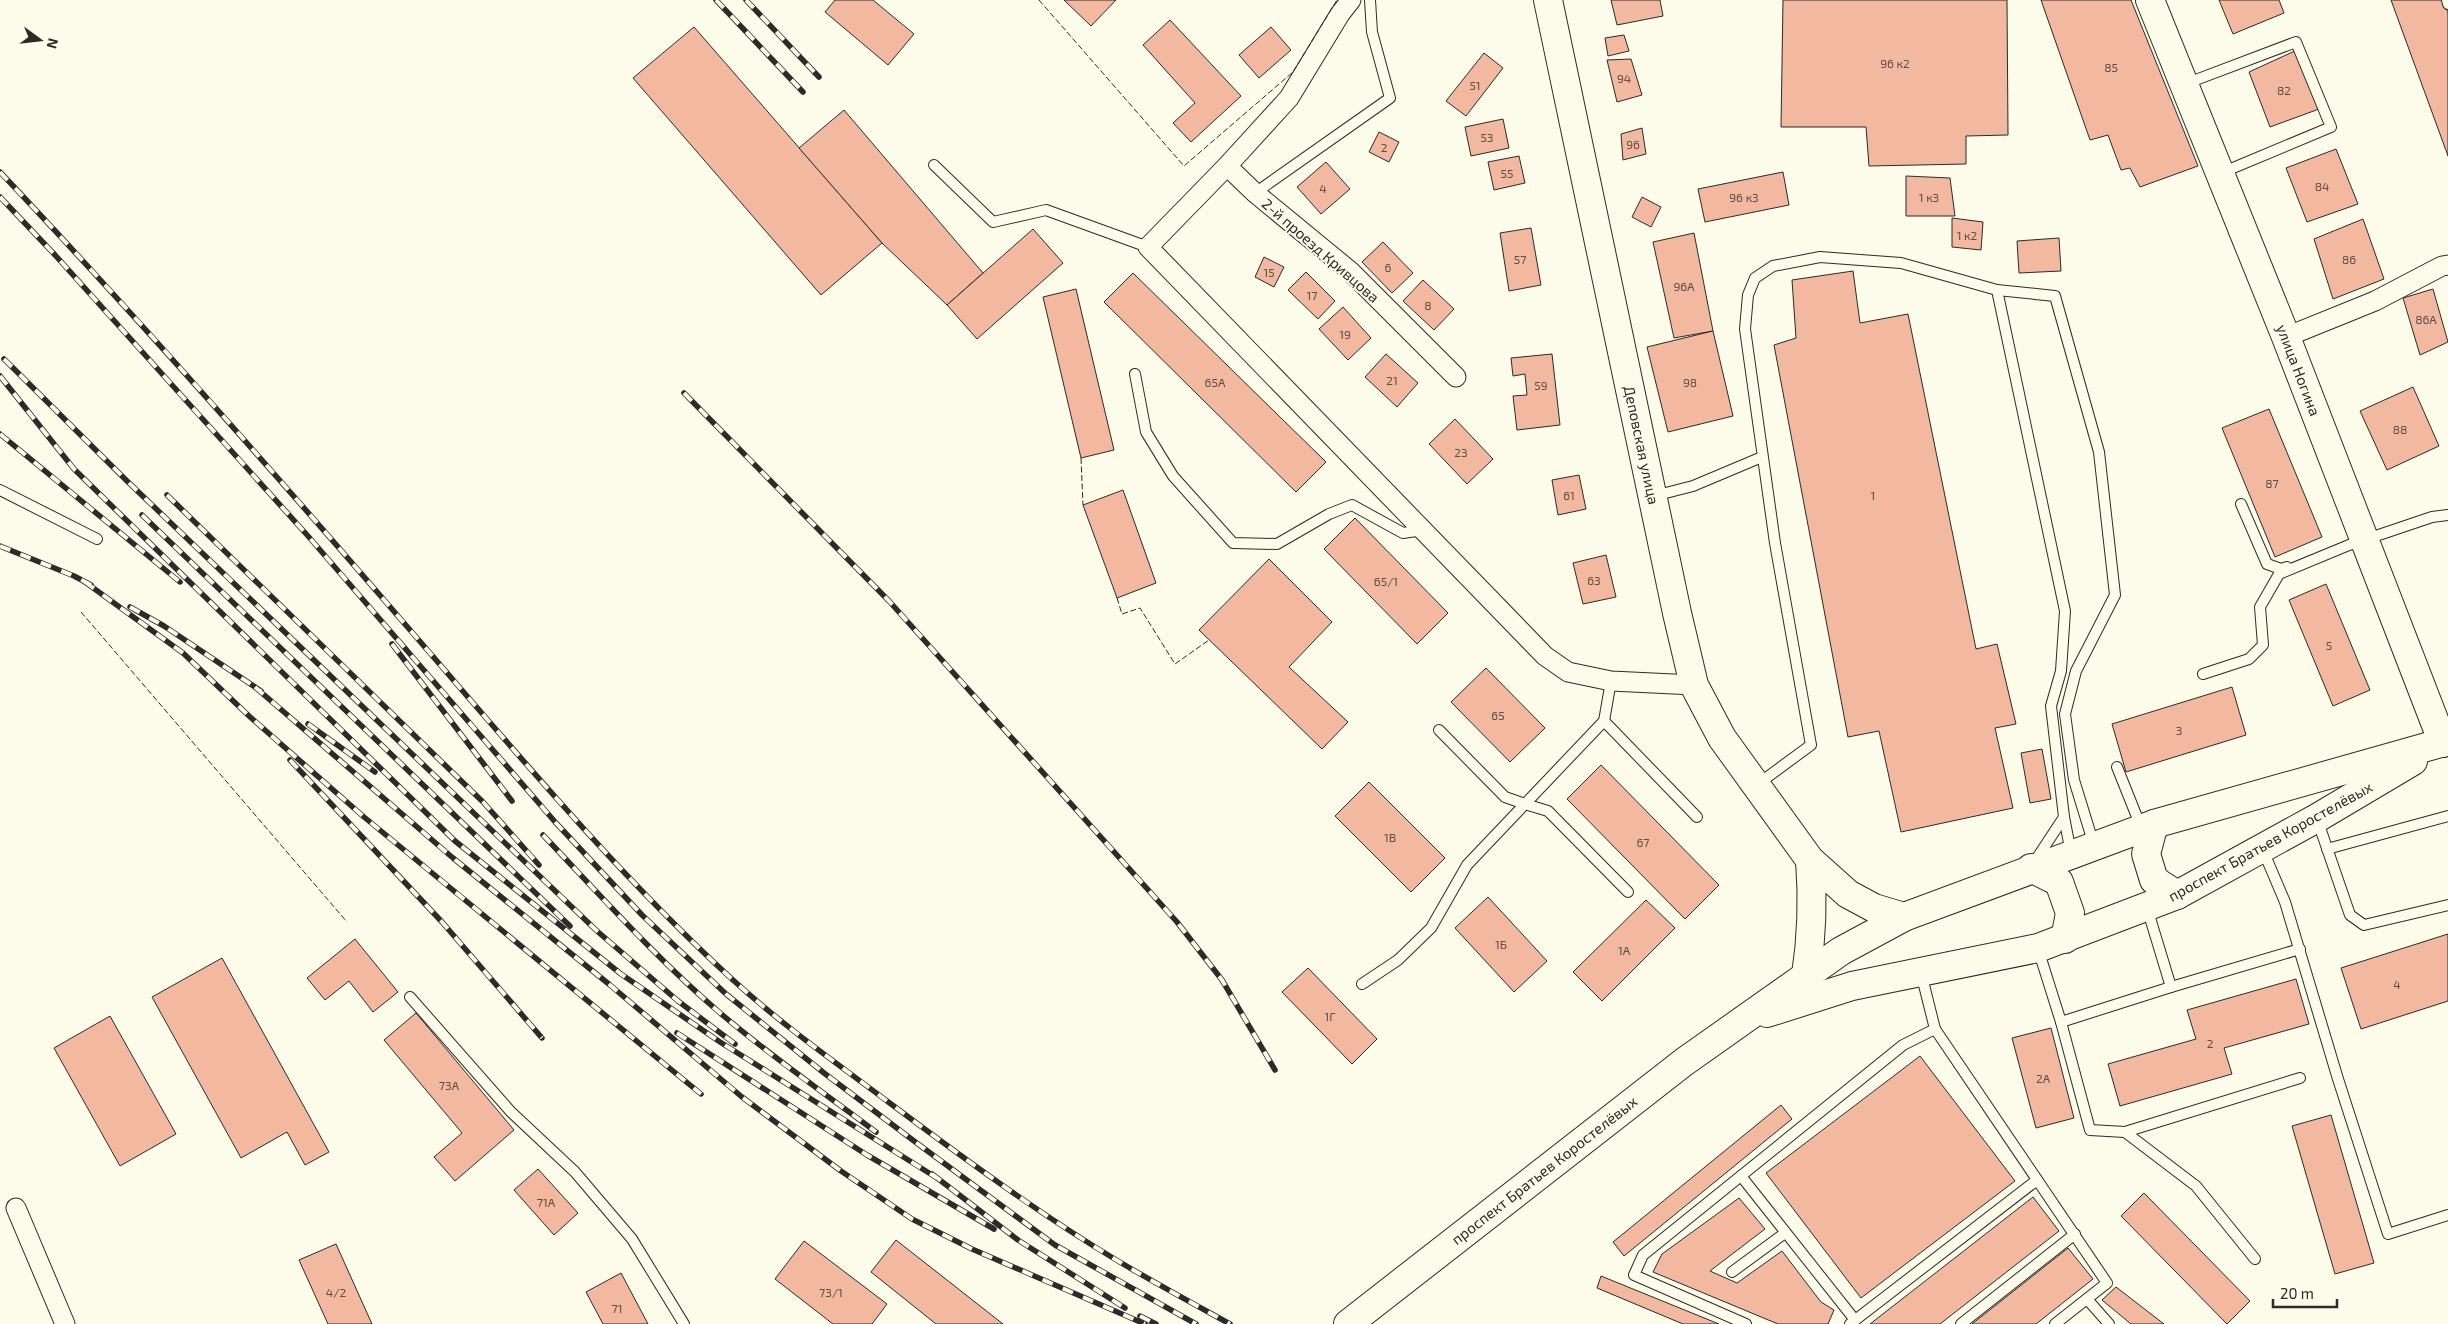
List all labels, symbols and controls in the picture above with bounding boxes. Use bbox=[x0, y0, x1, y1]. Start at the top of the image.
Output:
north arrow bbox=[15, 15, 65, 65]
text: N bbox=[44, 36, 63, 51]
house number: 96 к2 bbox=[1880, 56, 1910, 70]
house number: 85 bbox=[2104, 60, 2118, 74]
house number: 94 bbox=[1617, 71, 1631, 85]
house number: 51 bbox=[1469, 78, 1481, 92]
house number: 82 bbox=[2277, 83, 2291, 97]
house number: 53 bbox=[1480, 130, 1494, 144]
house number: 96 bbox=[1626, 137, 1640, 151]
house number: 2 bbox=[1381, 140, 1388, 154]
house number: 55 bbox=[1501, 166, 1513, 180]
house number: 84 bbox=[2315, 179, 2329, 193]
house number: 4 bbox=[1319, 181, 1327, 195]
house number: 96 к3 bbox=[1729, 190, 1759, 204]
house number: 1 к3 bbox=[1919, 190, 1939, 204]
street label: 2-й проезд Кривцова bbox=[1259, 194, 1383, 306]
house number: 1 к2 bbox=[1957, 228, 1978, 242]
house number: 57 bbox=[1514, 252, 1526, 266]
house number: 86 bbox=[2342, 252, 2356, 266]
house number: 6 bbox=[1385, 260, 1392, 274]
house number: 15 bbox=[1263, 265, 1275, 279]
house number: 96А bbox=[1673, 279, 1695, 293]
house number: 17 bbox=[1307, 288, 1317, 302]
house number: 8 bbox=[1424, 298, 1432, 312]
house number: 86А bbox=[2415, 312, 2437, 326]
street label: улица Ногина bbox=[2272, 322, 2325, 419]
house number: 19 bbox=[1339, 327, 1351, 341]
house number: 21 bbox=[1386, 373, 1398, 387]
house number: 65А bbox=[1205, 375, 1226, 389]
house number: 98 bbox=[1683, 375, 1697, 389]
house number: 59 bbox=[1534, 378, 1548, 392]
street label: Деповская улица bbox=[1620, 384, 1663, 506]
house number: 88 bbox=[2393, 422, 2407, 436]
house number: 23 bbox=[1454, 445, 1468, 459]
house number: 87 bbox=[2265, 476, 2279, 490]
house number: 61 bbox=[1563, 488, 1575, 502]
house number: 1 bbox=[1871, 488, 1875, 502]
house number: 63 bbox=[1587, 573, 1601, 587]
house number: 65/1 bbox=[1374, 574, 1398, 588]
house number: 5 bbox=[2326, 638, 2332, 652]
house number: 65 bbox=[1491, 708, 1505, 722]
house number: 3 bbox=[2176, 723, 2182, 737]
street label: проспект Братьев Коростелёвых bbox=[2165, 777, 2375, 905]
house number: 1В bbox=[1384, 830, 1396, 844]
house number: 67 bbox=[1636, 835, 1650, 849]
house number: 1Б bbox=[1495, 937, 1507, 951]
house number: 1А bbox=[1618, 943, 1631, 957]
house number: 4 bbox=[2393, 977, 2401, 991]
house number: 1Г bbox=[1325, 1009, 1336, 1023]
house number: 2 bbox=[2207, 1036, 2214, 1050]
house number: 2А bbox=[2036, 1071, 2051, 1085]
house number: 73А bbox=[439, 1078, 460, 1092]
street label: проспект Братьев Коростелёвых bbox=[1448, 1092, 1640, 1248]
house number: 71А bbox=[537, 1195, 556, 1209]
scale bar bbox=[2273, 1276, 2337, 1308]
text: 20 m bbox=[2280, 1284, 2314, 1302]
house number: 4/2 bbox=[326, 1285, 346, 1299]
house number: 73/1 bbox=[819, 1285, 843, 1299]
house number: 71 bbox=[612, 1301, 622, 1315]

